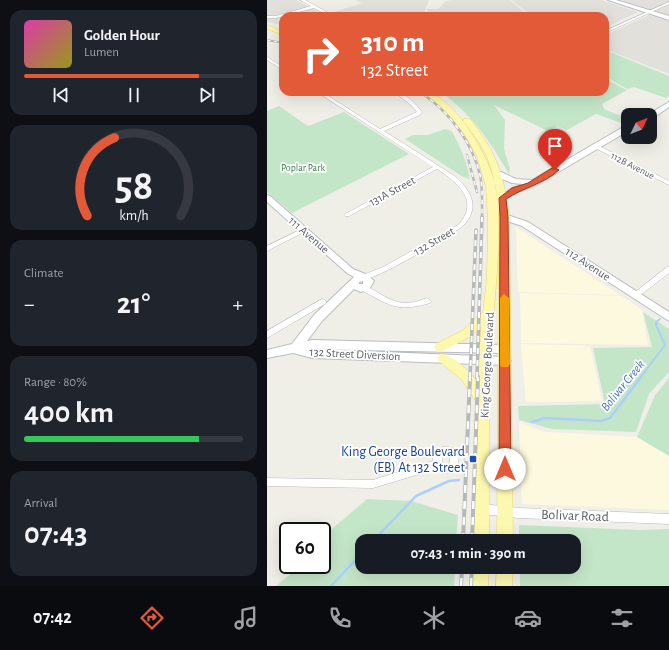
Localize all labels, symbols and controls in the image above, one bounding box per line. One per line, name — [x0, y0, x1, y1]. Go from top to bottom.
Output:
text: Golden Hour — [84, 28, 160, 43]
icon: right — [295, 28, 347, 80]
text: 310 m — [361, 29, 425, 57]
text: Lumen — [84, 46, 119, 59]
text: 132 Street — [361, 62, 428, 80]
icon: previous — [50, 84, 72, 106]
icon: pause — [123, 84, 145, 106]
icon: next — [196, 84, 218, 106]
north arrow — [621, 108, 657, 144]
map controls — [621, 108, 657, 144]
pin — [538, 129, 572, 170]
icon: arrive — [544, 135, 566, 157]
street label: 112B Avenue — [609, 151, 656, 181]
park label: Poplar Park — [281, 163, 325, 173]
text: 58 — [114, 166, 153, 207]
street label: 131A Street — [367, 174, 417, 208]
text: km/h — [119, 208, 148, 222]
street label: 111 Avenue — [286, 214, 332, 256]
street label: 132 Street — [412, 225, 457, 257]
street label: 112 Avenue — [563, 245, 613, 283]
text: Climate — [24, 267, 63, 280]
text: 21° — [117, 289, 150, 319]
text: − — [24, 293, 35, 315]
text: + — [232, 293, 243, 315]
street label: King George Boulevard — [478, 312, 496, 418]
street label: 132 Street Diversion — [309, 346, 401, 362]
water label: Bolivar Creek — [599, 358, 647, 414]
text: Range · 80% — [24, 376, 87, 389]
text: 400 km — [24, 398, 114, 428]
place label: King George Boulevard (EB) At 132 Street — [341, 445, 466, 475]
position arrow — [484, 448, 526, 490]
marker: King George Boulevard (EB) At 132 Street — [468, 454, 478, 464]
text: Arrival — [24, 497, 57, 510]
street label: Bolivar Road — [541, 508, 609, 524]
text: 07:43 — [24, 519, 87, 549]
speed limit sign: 60 — [279, 522, 331, 574]
text: 07:43 · 1 min · 390 m — [410, 546, 526, 561]
icon: directions — [138, 604, 166, 632]
icon: music — [232, 604, 260, 632]
icon: phone — [326, 604, 354, 632]
icon: climate — [420, 604, 448, 632]
icon: car — [514, 604, 542, 632]
icon: filters — [608, 604, 636, 632]
text: 07:42 — [33, 609, 72, 627]

